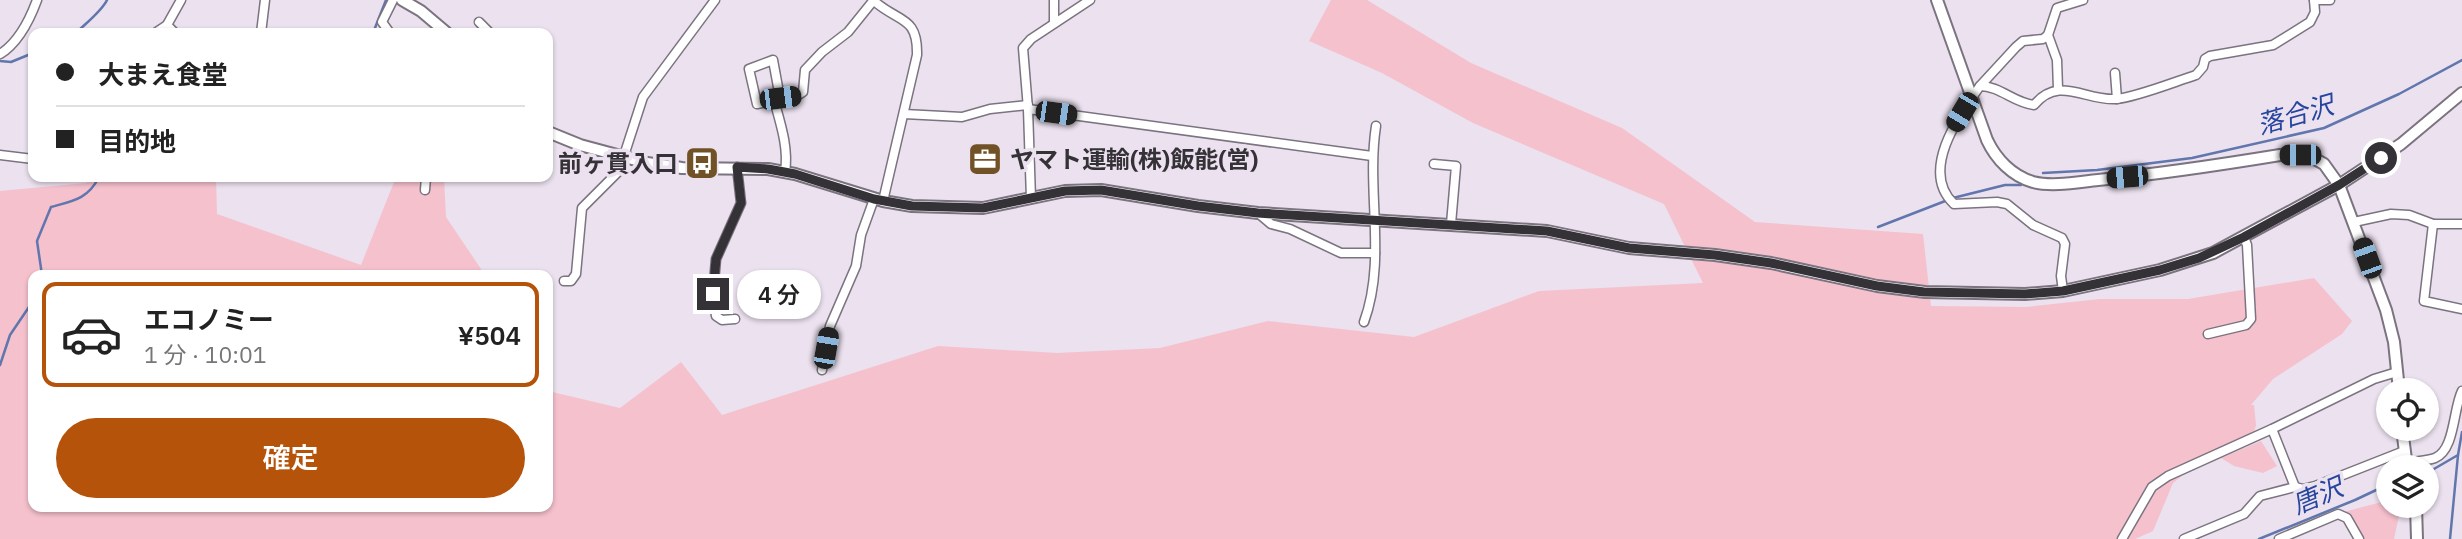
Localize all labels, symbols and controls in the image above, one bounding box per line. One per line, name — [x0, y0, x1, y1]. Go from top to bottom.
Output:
text: 大まえ食堂 — [98, 57, 228, 91]
car — [758, 85, 803, 111]
water label: 落合沢 — [2253, 86, 2340, 141]
car — [1943, 89, 1982, 135]
car — [1034, 100, 1079, 126]
text: 目的地 — [98, 124, 176, 158]
office icon: ヤマト運輸(株)飯能(営) — [966, 140, 1004, 178]
route start — [2365, 142, 2397, 174]
place label: ヤマト運輸(株)飯能(営) — [1010, 143, 1258, 175]
bus stop icon: 前ヶ貫入口 — [683, 144, 721, 182]
car — [2280, 145, 2322, 166]
place label: 前ヶ貫入口 — [558, 147, 678, 179]
car — [2106, 165, 2149, 189]
car — [2350, 235, 2385, 281]
callout: 4 分 — [738, 270, 822, 318]
route end — [697, 278, 729, 310]
text: 4 分 — [758, 279, 800, 309]
text: エコノミー — [144, 302, 274, 336]
icon: car — [60, 303, 123, 366]
text: ¥504 — [458, 318, 521, 352]
car — [813, 325, 840, 371]
text: 1 分 · 10:01 — [144, 339, 267, 369]
map controls — [2376, 378, 2439, 518]
button: locate — [2376, 378, 2439, 441]
button: 確定 — [56, 418, 525, 498]
button: layers — [2376, 455, 2439, 518]
water label: 唐沢 — [2286, 468, 2350, 521]

